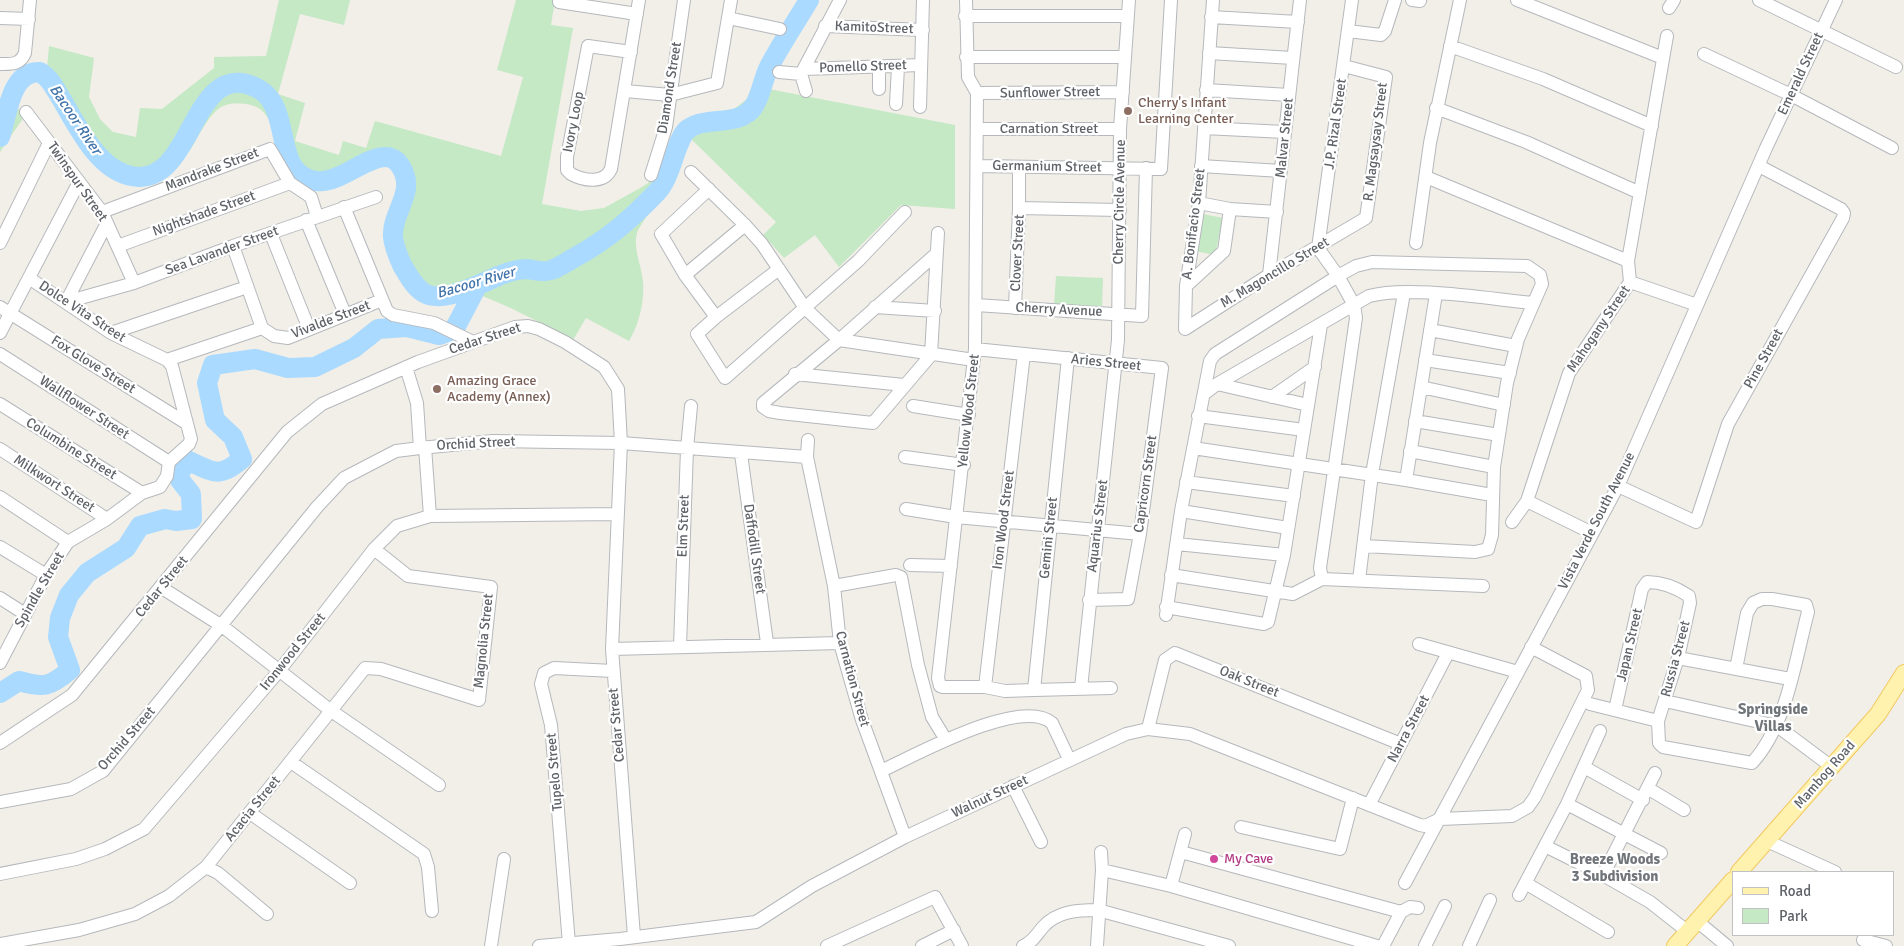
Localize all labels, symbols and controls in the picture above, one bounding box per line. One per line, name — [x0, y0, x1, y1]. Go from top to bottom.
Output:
street label: KamitoStreet — [834, 18, 914, 38]
street label: Emerald Street — [1775, 30, 1827, 118]
street label: Diamond Street — [654, 41, 686, 135]
street label: Pomello Street — [819, 57, 907, 77]
street label: J.P. Rizal Street — [1321, 77, 1351, 171]
water label: Bacoor River — [45, 82, 105, 158]
street label: R. Magsaysay Street — [1360, 82, 1392, 202]
street label: Sunflower Street — [1000, 84, 1100, 102]
street label: Ivory Loop — [560, 90, 588, 154]
place label: Cherry's Infant Learning Center — [1138, 95, 1234, 128]
street label: Malvar Street — [1272, 97, 1298, 179]
marker: Cherry's Infant Learning Center — [1122, 105, 1134, 117]
street label: Carnation Street — [1000, 121, 1098, 137]
street label: Twinspur Street — [43, 139, 111, 225]
street label: Cherry Circle Avenue — [1111, 139, 1129, 265]
street label: Mandrake Street — [163, 144, 261, 196]
street label: Germanium Street — [992, 158, 1102, 176]
street label: A. Bonifacio Street — [1179, 167, 1209, 281]
street label: Nightshade Street — [150, 188, 258, 240]
street label: Clover Street — [1008, 214, 1028, 292]
street label: Sea Lavander Street — [163, 223, 281, 279]
street label: M. Magoncillo Street — [1218, 234, 1332, 312]
water label: Bacoor River — [435, 263, 517, 303]
street label: Dolce Vita Street — [35, 278, 129, 346]
street label: Mahogany Street — [1564, 282, 1634, 376]
street label: Vivalde Street — [289, 297, 373, 343]
street label: Cherry Avenue — [1015, 299, 1103, 321]
street label: Cedar Street — [447, 319, 523, 359]
street label: Pine Street — [1741, 326, 1787, 392]
street label: Fox Glove Street — [48, 332, 138, 398]
street label: Aries Street — [1070, 351, 1142, 375]
street label: Yellow Wood Street — [955, 353, 983, 469]
street label: Wallflower Street — [36, 373, 132, 443]
place label: Amazing Grace Academy (Annex) — [447, 373, 551, 406]
marker: Amazing Grace Academy (Annex) — [431, 383, 443, 395]
street label: Columbine Street — [23, 414, 119, 484]
street label: Orchid Street — [436, 434, 516, 454]
street label: Capricorn Street — [1131, 434, 1161, 534]
street label: Vista Verde South Avenue — [1555, 449, 1639, 593]
street label: Milkwort Street — [10, 452, 98, 516]
street label: Iron Wood Street — [990, 469, 1018, 571]
street label: Aquarius Street — [1084, 479, 1112, 573]
street label: Elm Street — [675, 494, 693, 558]
street label: Gemini Street — [1036, 496, 1062, 580]
street label: Daffodill Street — [739, 503, 769, 595]
street label: Spindle Street — [12, 549, 68, 631]
street label: Cedar Street — [132, 553, 192, 621]
street label: Magnolia Street — [471, 593, 497, 689]
street label: Japan Street — [1613, 607, 1647, 683]
street label: Ironwood Street — [257, 610, 329, 694]
street label: Russia Street — [1658, 619, 1694, 699]
street label: Carnation Street — [831, 629, 873, 729]
street label: Oak Street — [1217, 662, 1281, 702]
street label: Cedar Street — [605, 687, 629, 763]
street label: Narra Street — [1384, 693, 1434, 765]
district label: Springside Villas — [1738, 701, 1808, 736]
street label: Orchid Street — [95, 704, 159, 774]
street label: Tupelo Street — [543, 732, 567, 812]
street label: Mambog Road — [1791, 738, 1859, 812]
street label: Walnut Street — [949, 772, 1031, 822]
street label: Acacia Street — [222, 773, 284, 845]
place label: My Cave — [1224, 851, 1273, 867]
district label: Breeze Woods 3 Subdivision — [1570, 851, 1660, 886]
marker: My Cave — [1208, 853, 1220, 865]
legend — [1732, 871, 1894, 936]
text: Road — [1779, 882, 1811, 900]
text: Park — [1779, 907, 1808, 925]

